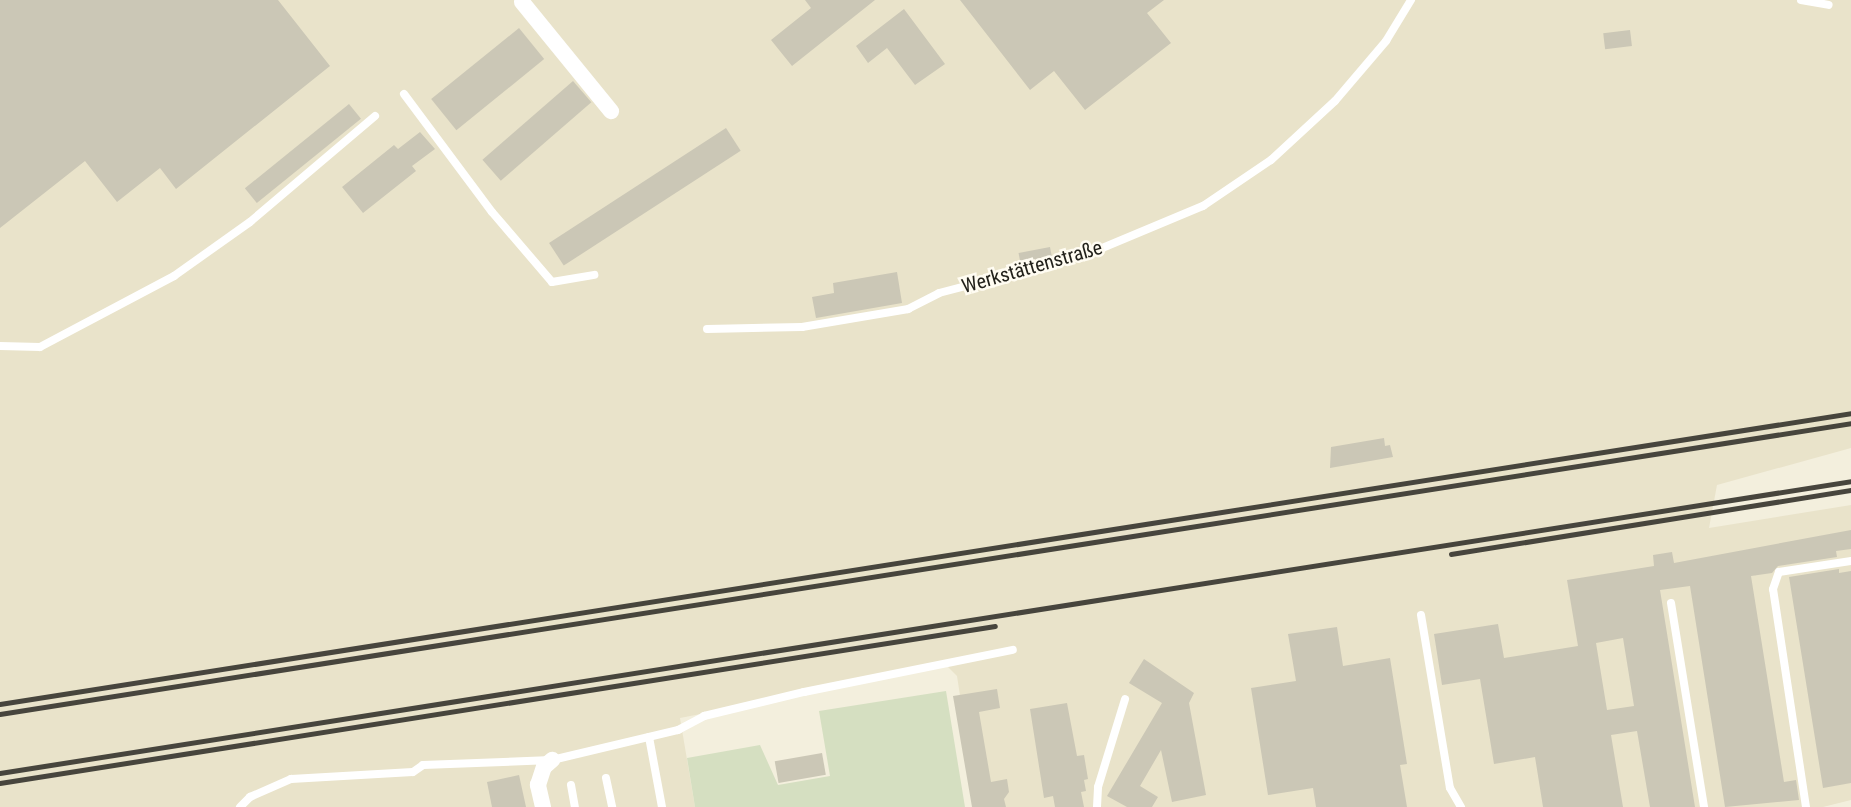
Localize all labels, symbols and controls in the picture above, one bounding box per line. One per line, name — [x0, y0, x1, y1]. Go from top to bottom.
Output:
street label: Werkstättenstraße — [959, 235, 1105, 299]

